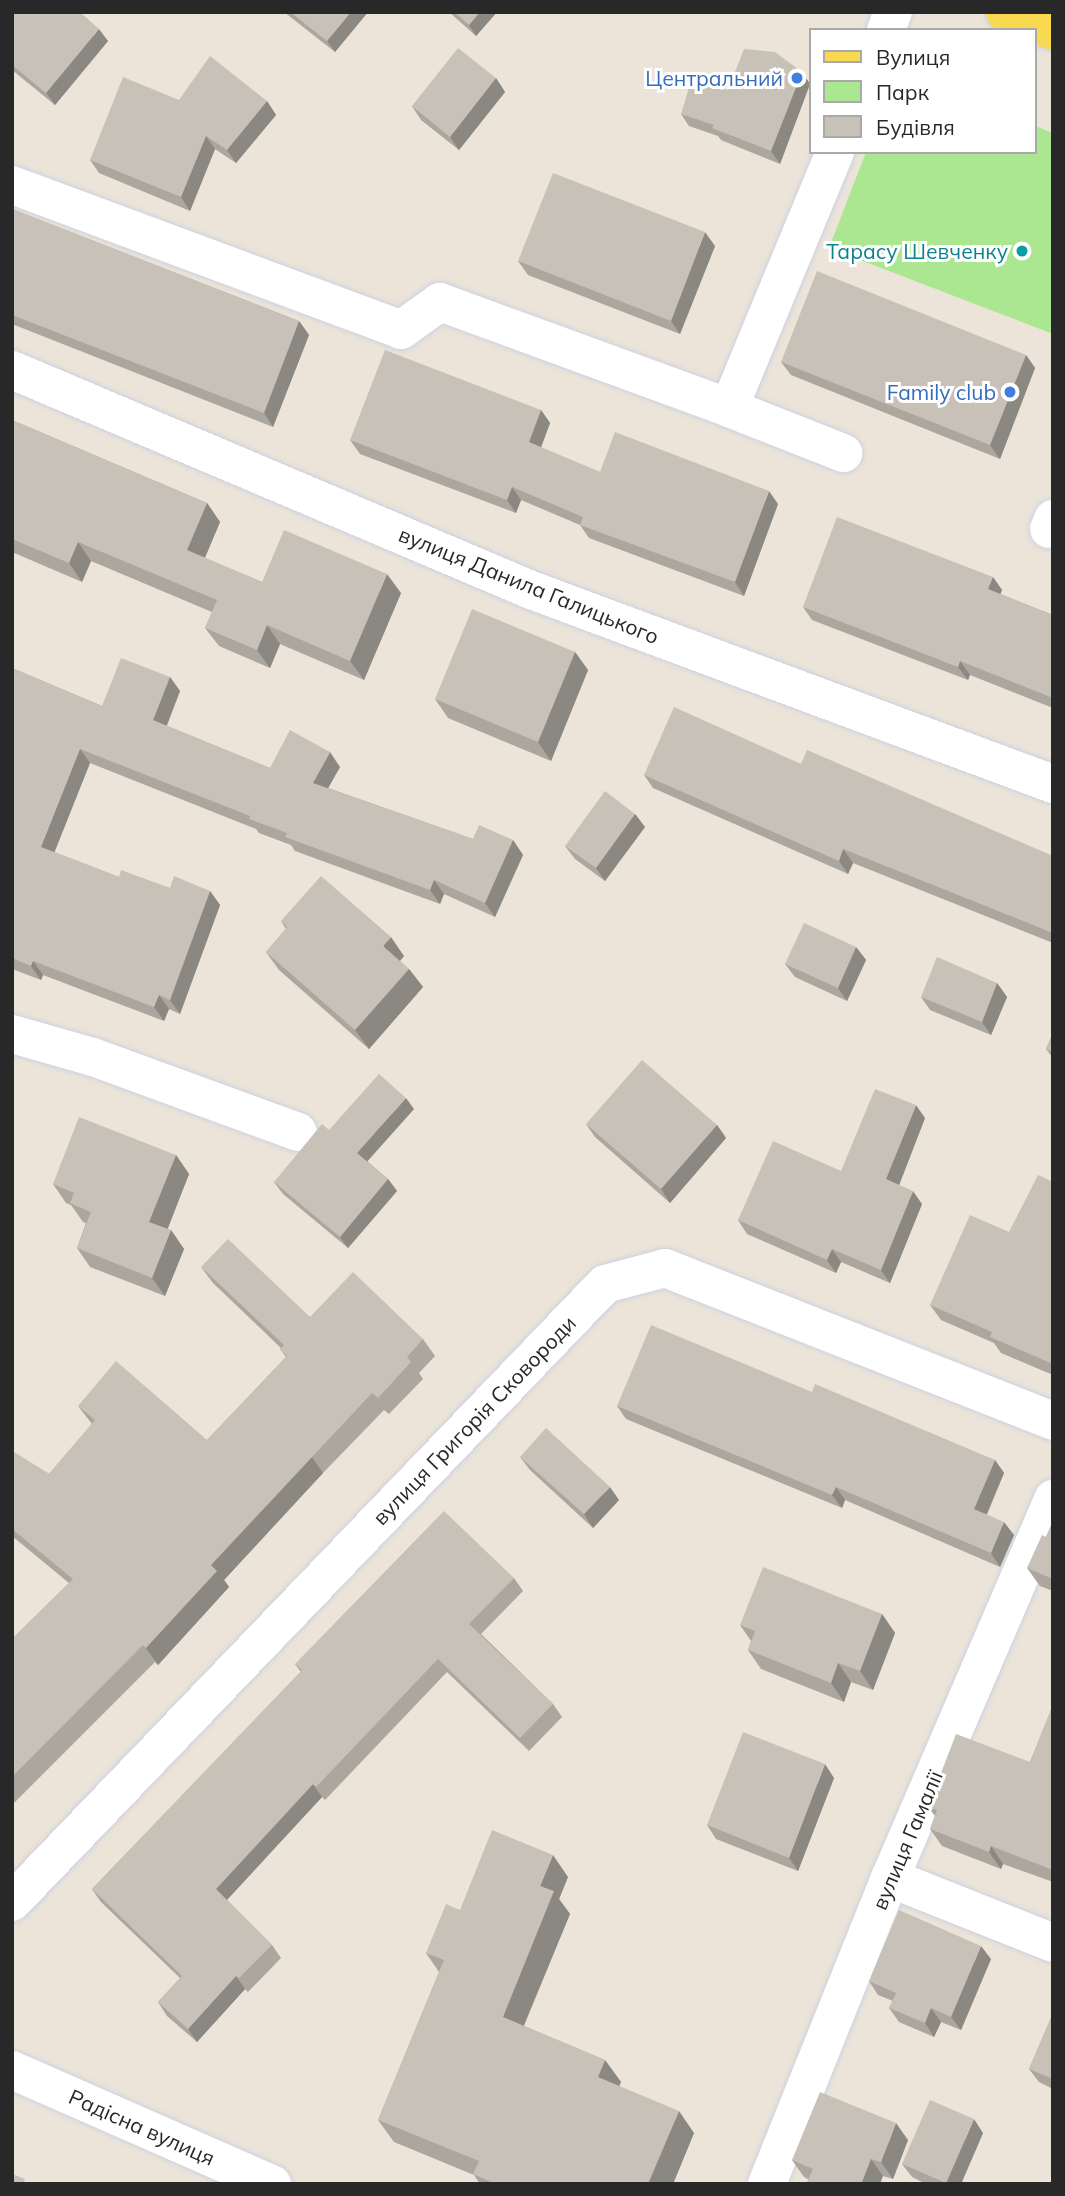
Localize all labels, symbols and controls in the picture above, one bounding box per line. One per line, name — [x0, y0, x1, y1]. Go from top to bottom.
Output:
legend — [810, 28, 1037, 154]
text: Вулиця — [876, 44, 950, 70]
place label: Центральний — [645, 65, 783, 91]
marker: Центральний — [789, 70, 805, 86]
text: Парк — [876, 79, 929, 105]
text: Будівля — [876, 114, 955, 140]
place label: Тарасу Шевченку — [826, 238, 1008, 264]
marker: Тарасу Шевченку — [1014, 243, 1030, 259]
place label: Family club — [887, 379, 996, 405]
marker: Family club — [1002, 384, 1018, 400]
street label: вулиця Данила Галицького — [395, 521, 663, 649]
street label: вулиця Григорія Сковороди — [367, 1310, 581, 1530]
street label: вулиця Гамалії — [866, 1767, 948, 1913]
street label: Радісна вулиця — [65, 2083, 219, 2171]

